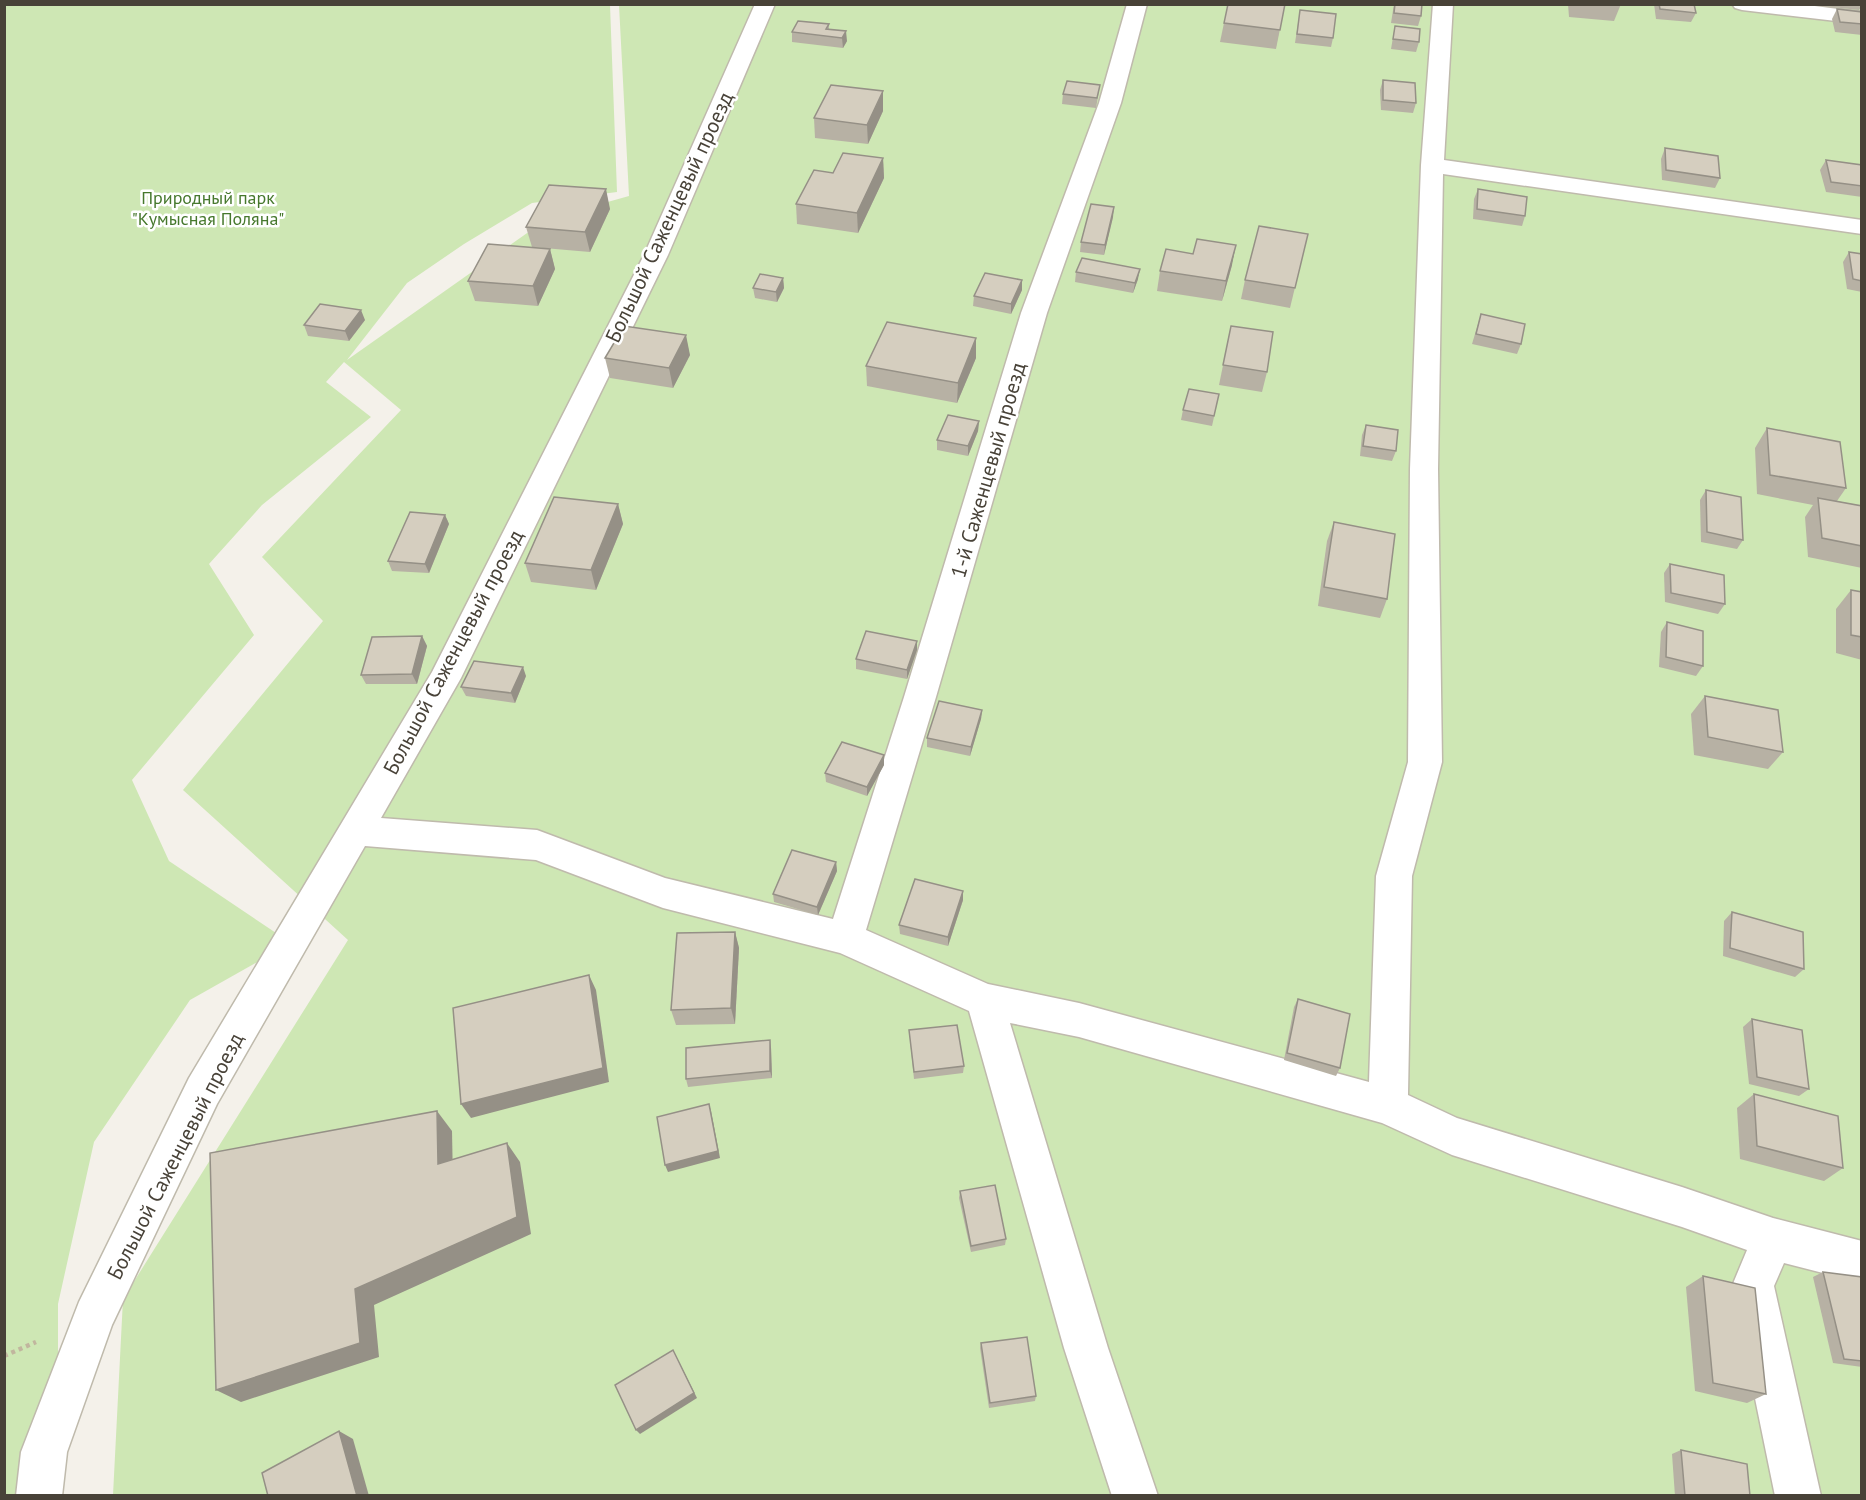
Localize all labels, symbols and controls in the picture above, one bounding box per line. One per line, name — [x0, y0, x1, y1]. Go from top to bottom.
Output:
street label: Большой Саженцевый проезд — [599, 87, 739, 347]
park label: Природный парк "Кумысная Поляна" — [132, 186, 284, 230]
street label: 1-й Саженцевый проезд — [944, 359, 1032, 581]
street label: Большой Саженцевый проезд — [377, 525, 529, 779]
street label: Большой Саженцевый проезд — [101, 1028, 249, 1284]

